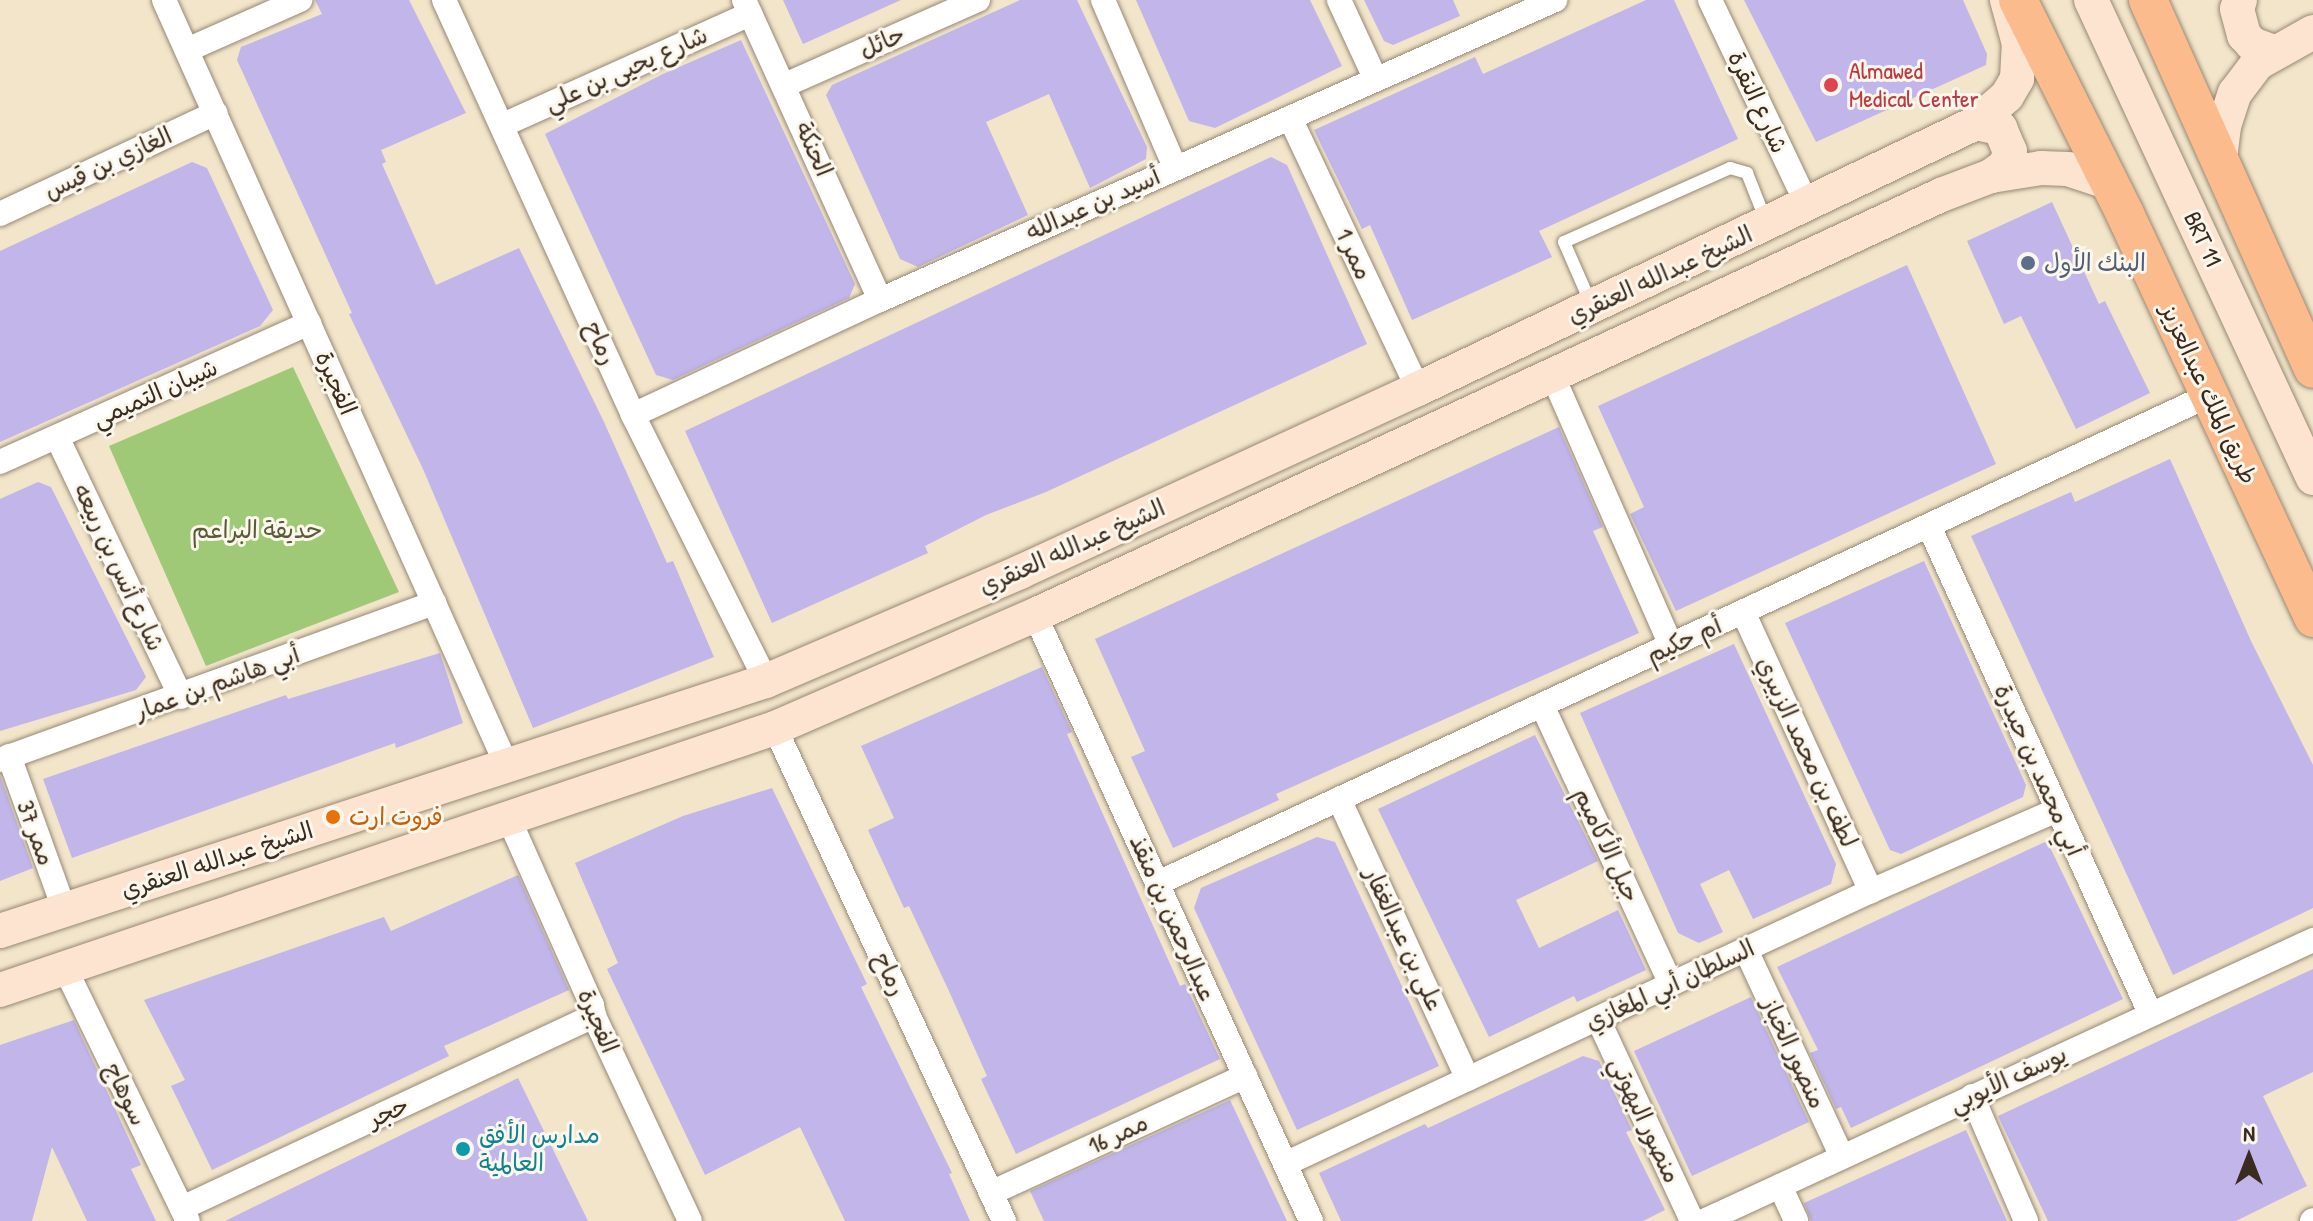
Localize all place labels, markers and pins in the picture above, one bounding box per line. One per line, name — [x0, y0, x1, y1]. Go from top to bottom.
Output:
place label: Almawed Medical Center — [1849, 57, 1979, 113]
marker: Almawed Medical Center — [1820, 74, 1842, 96]
place label: البنك الأول — [2044, 249, 2146, 277]
marker: البنك الأول — [2019, 254, 2037, 272]
place label: فروت ارت — [349, 803, 443, 831]
marker: فروت ارت — [324, 808, 342, 826]
place label: مدارس الأفق العالمية — [479, 1121, 600, 1177]
marker: مدارس الأفق العالمية — [454, 1140, 472, 1158]

